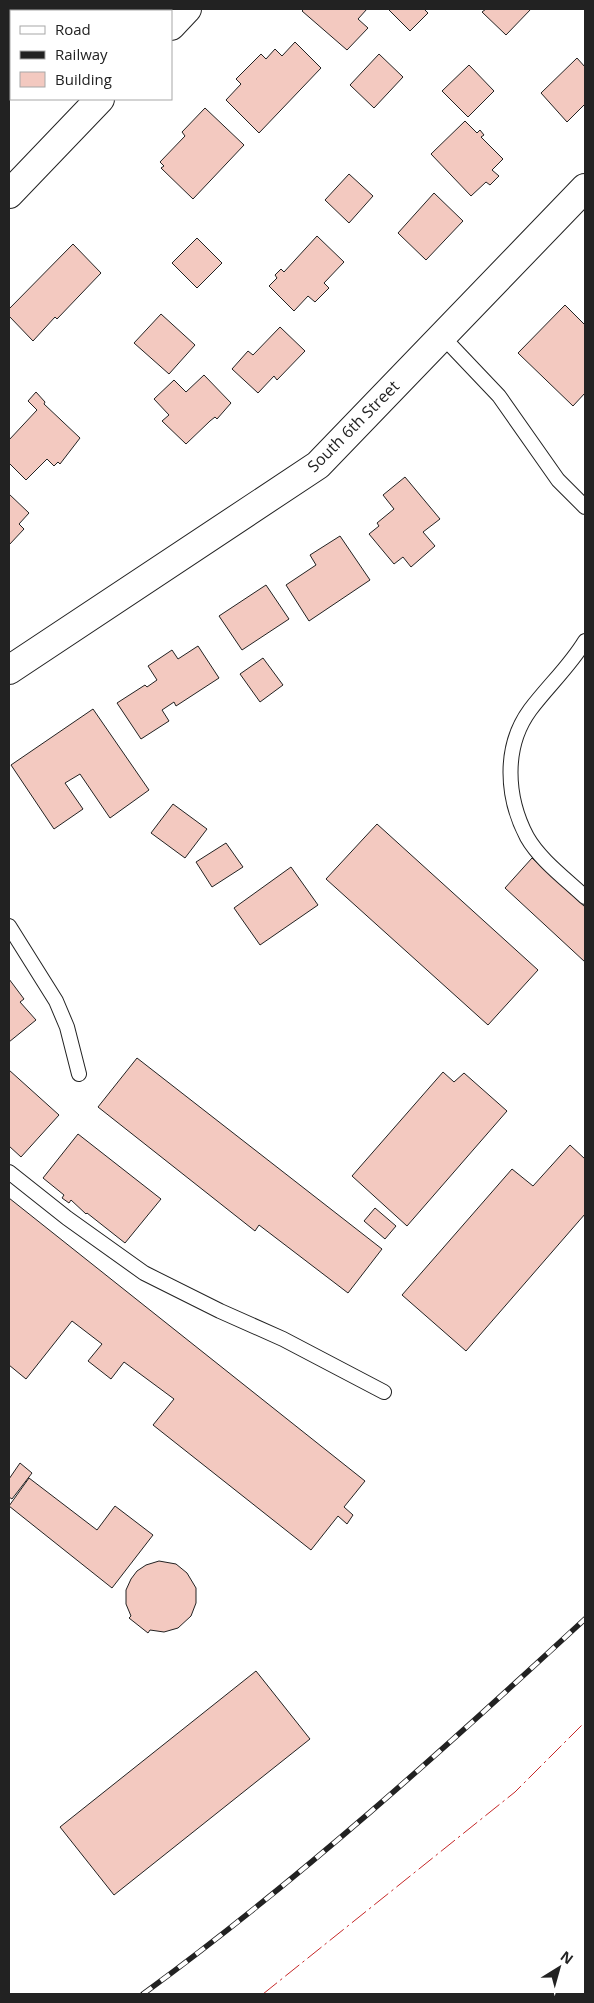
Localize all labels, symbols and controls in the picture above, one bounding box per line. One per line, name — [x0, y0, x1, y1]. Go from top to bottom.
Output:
legend — [10, 10, 172, 100]
text: Road — [55, 19, 91, 39]
text: Railway — [55, 44, 108, 64]
text: Building — [55, 69, 112, 89]
street label: South 6th Street — [302, 375, 404, 477]
north arrow — [534, 1943, 584, 1993]
text: N — [557, 1946, 577, 1968]

